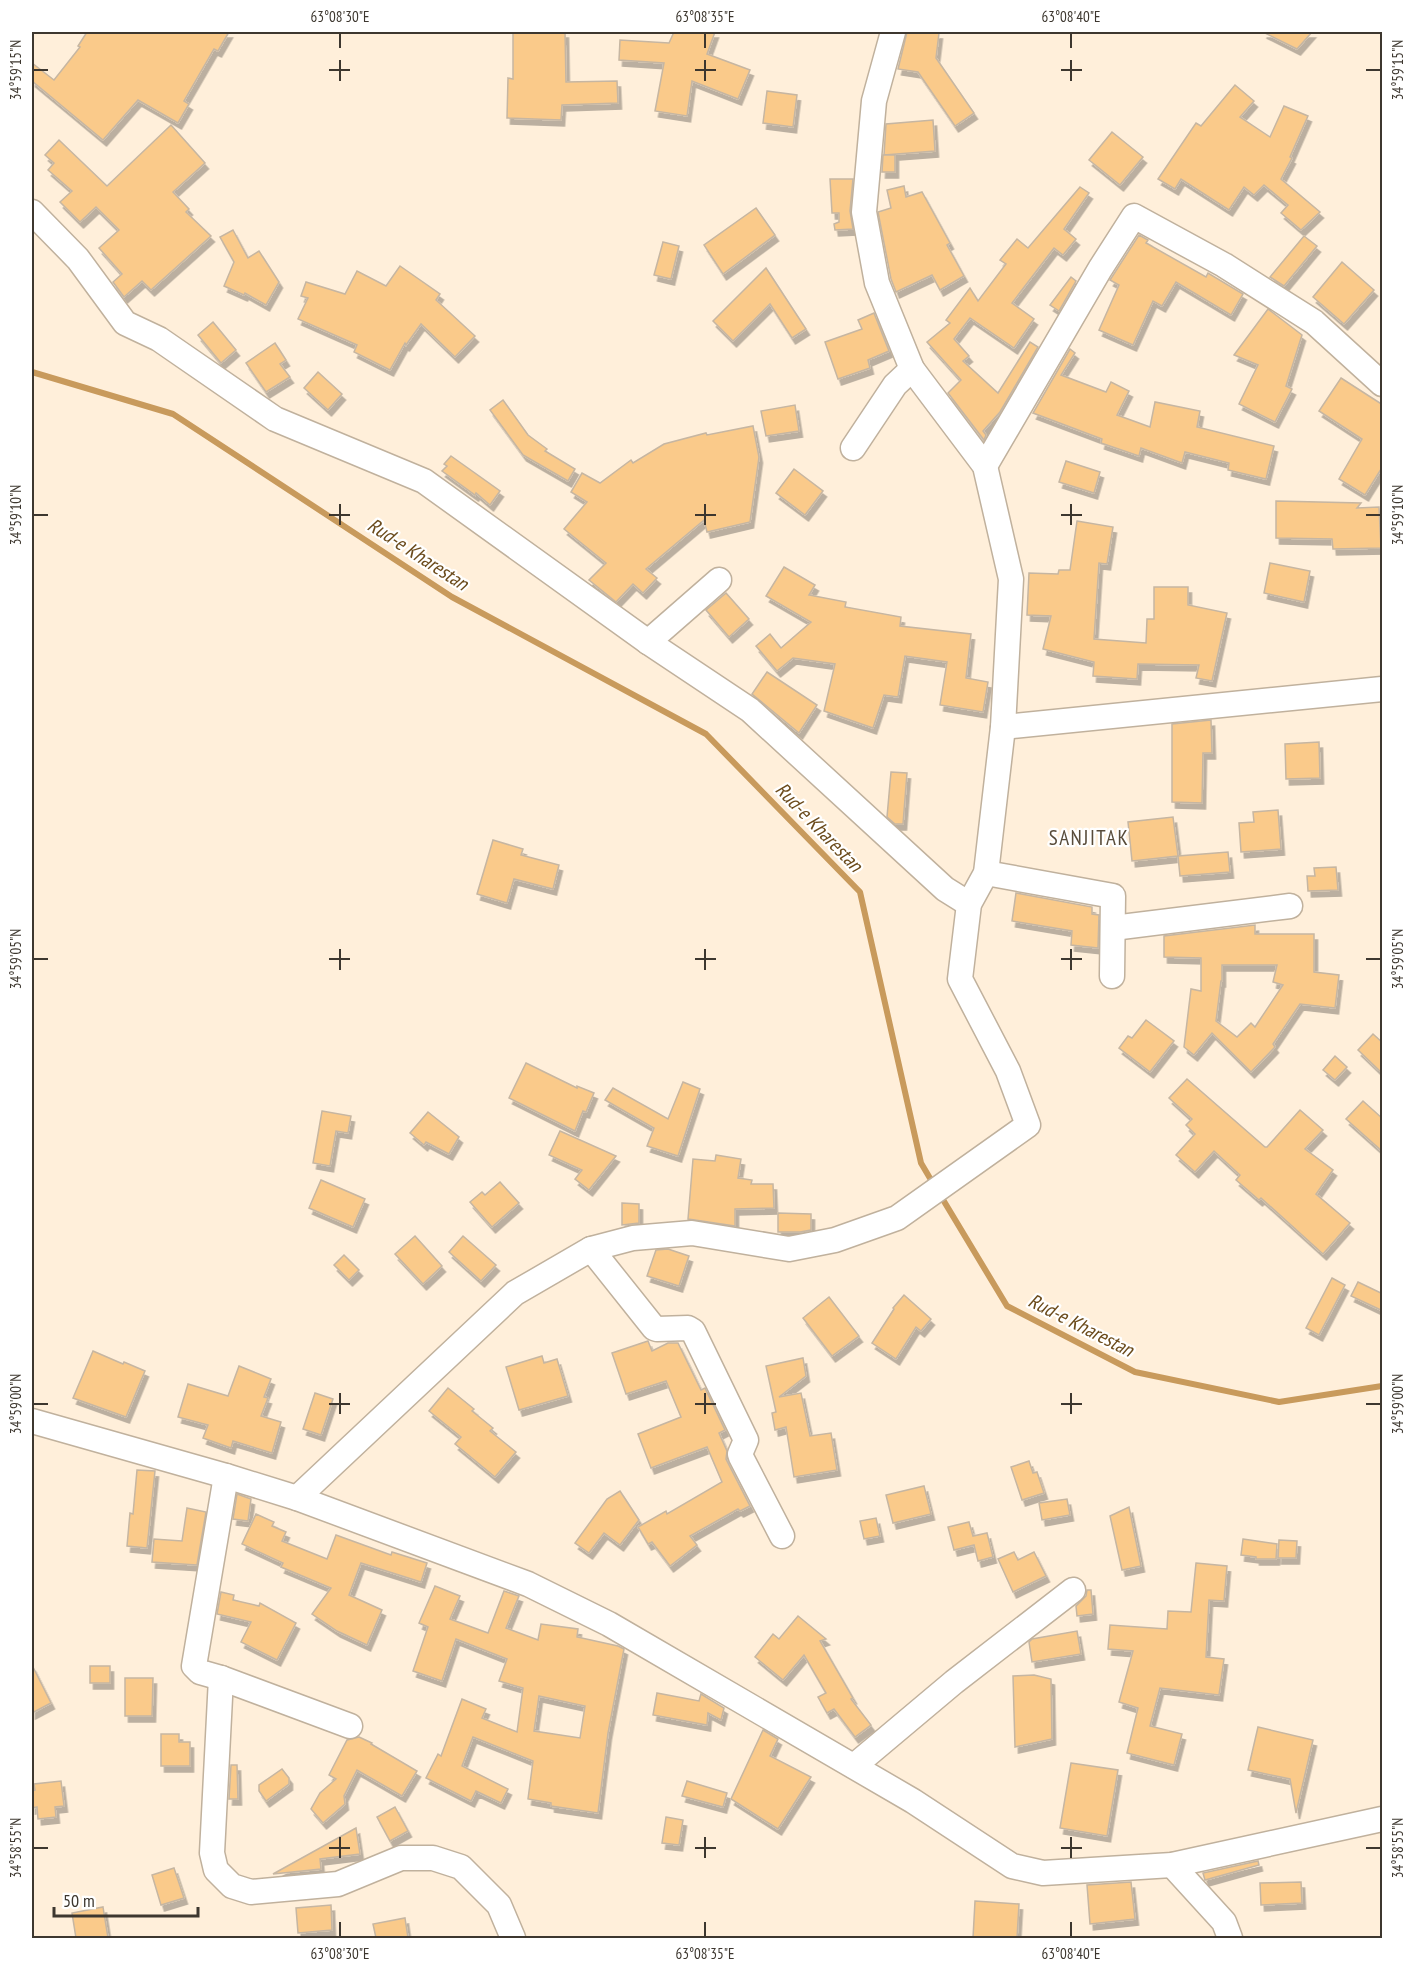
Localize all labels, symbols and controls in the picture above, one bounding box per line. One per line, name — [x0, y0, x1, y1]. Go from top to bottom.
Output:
text: 63°08'30"E — [310, 7, 370, 26]
text: 63°08'35"E — [675, 7, 735, 26]
text: 63°08'40"E — [1041, 7, 1101, 26]
text: 34°59'15"N — [6, 40, 25, 100]
text: 34°59'15"N — [1388, 40, 1407, 100]
text: 34°59'10"N — [6, 485, 25, 545]
text: 34°59'10"N — [1388, 485, 1407, 545]
water label: Rud-e Kharestan — [363, 512, 474, 597]
water label: Rud-e Kharestan — [770, 777, 869, 878]
district label: SANJITAK — [1049, 824, 1129, 851]
text: 34°59'05"N — [6, 929, 25, 989]
text: 34°59'05"N — [1388, 929, 1407, 989]
water label: Rud-e Kharestan — [1024, 1287, 1139, 1363]
text: 34°59'00"N — [6, 1374, 25, 1434]
text: 34°59'00"N — [1388, 1374, 1407, 1434]
text: 34°58'55"N — [6, 1818, 25, 1878]
text: 34°58'55"N — [1388, 1818, 1407, 1878]
scale bar — [54, 1880, 198, 1918]
text: 50 m — [63, 1889, 95, 1912]
text: 63°08'30"E — [310, 1944, 370, 1963]
text: 63°08'35"E — [675, 1944, 735, 1963]
text: 63°08'40"E — [1041, 1944, 1101, 1963]

